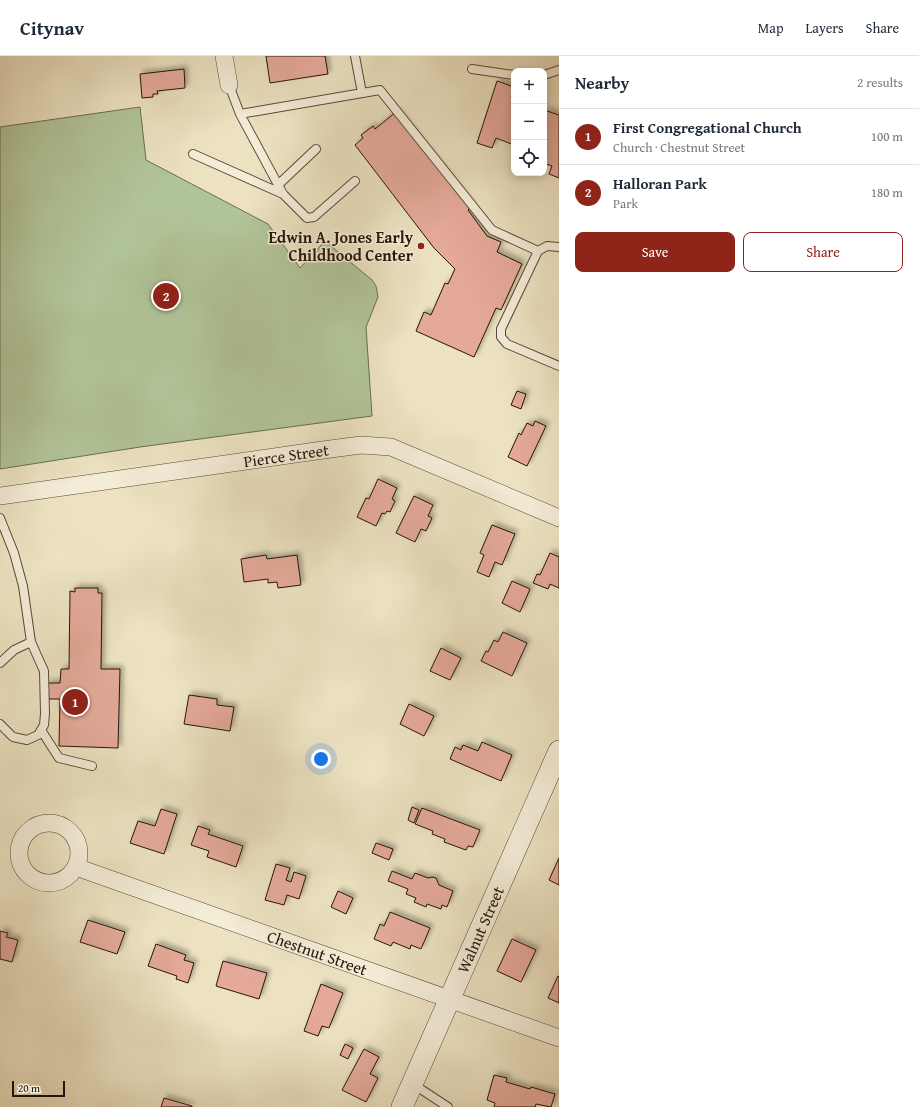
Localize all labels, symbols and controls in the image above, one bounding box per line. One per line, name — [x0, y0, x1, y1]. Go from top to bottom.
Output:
text: Citynav — [20, 14, 84, 42]
text: Map — [758, 18, 784, 38]
text: Layers — [806, 18, 844, 38]
text: Share — [866, 18, 899, 38]
map controls — [511, 68, 547, 176]
button: + — [511, 68, 547, 104]
text: Nearby — [575, 70, 629, 95]
text: 2 results — [857, 73, 903, 92]
button: − — [511, 104, 547, 140]
text: First Congregational Church — [613, 117, 802, 138]
text: 1 — [585, 127, 591, 146]
text: 100 m — [871, 127, 903, 146]
text: Church · Chestnut Street — [613, 138, 745, 157]
button: locate — [511, 140, 547, 176]
text: Halloran Park — [613, 173, 707, 194]
text: 2 — [585, 183, 591, 202]
text: 180 m — [871, 183, 903, 202]
text: Park — [613, 194, 638, 213]
place label: Edwin A. Jones Early Childhood Center — [269, 225, 414, 267]
button: Save — [575, 232, 735, 272]
button: Share — [743, 232, 903, 272]
marker: Edwin A. Jones Early Childhood Center — [416, 241, 426, 251]
pin: 2 — [153, 281, 179, 311]
street label: Pierce Street — [242, 437, 330, 473]
pin: 1 — [62, 687, 88, 717]
your location — [311, 749, 331, 769]
street label: Walnut Street — [451, 882, 510, 977]
street label: Chestnut Street — [264, 924, 371, 981]
scale bar — [12, 1079, 65, 1098]
text: 20 m — [18, 1080, 40, 1096]

